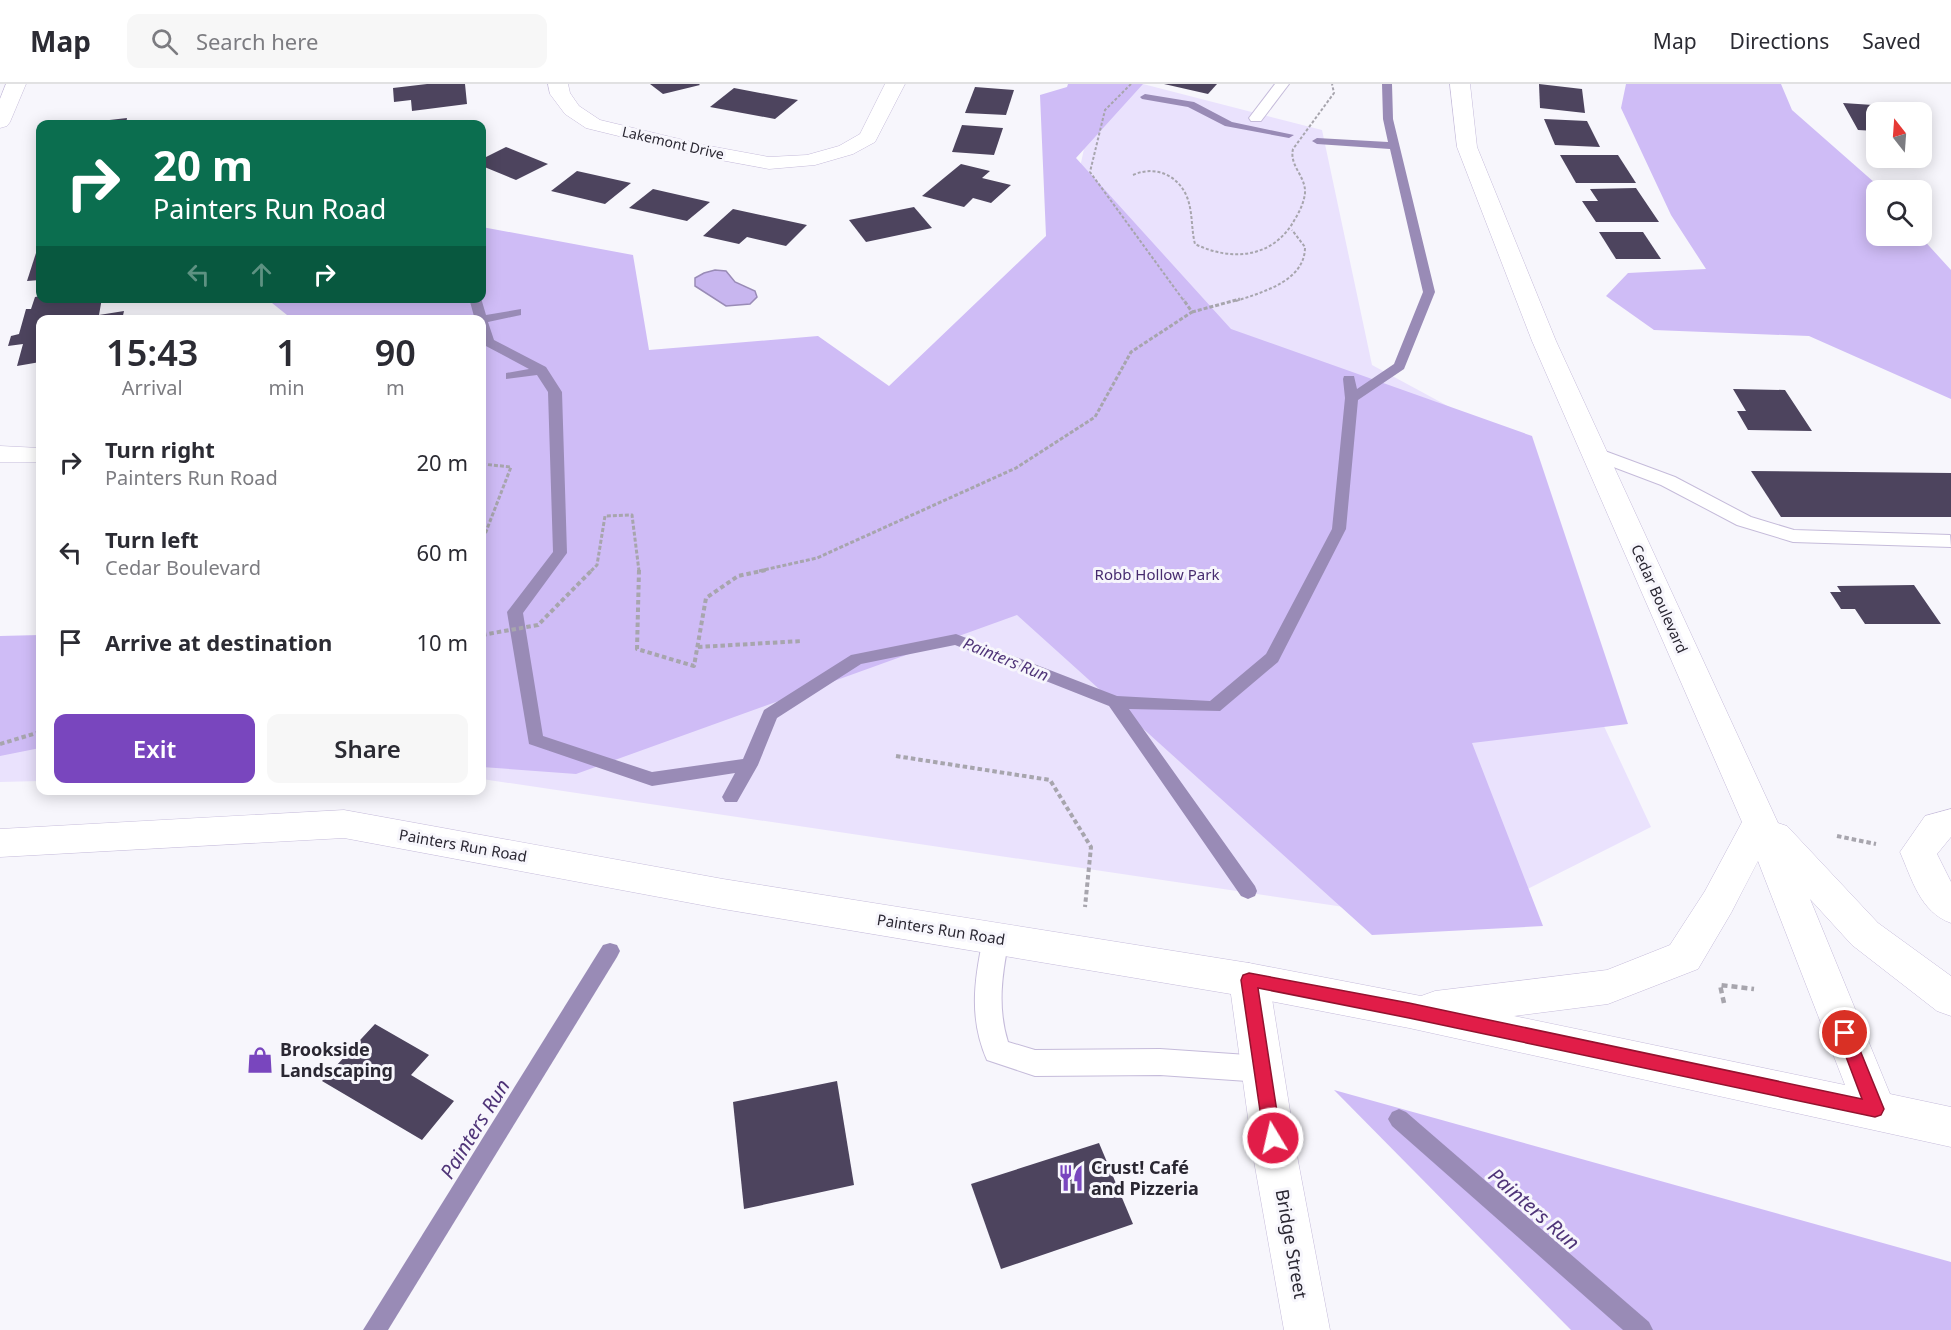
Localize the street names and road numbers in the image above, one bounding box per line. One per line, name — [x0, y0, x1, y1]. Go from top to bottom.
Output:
street label: Lakemont Drive — [620, 122, 726, 163]
street label: Cedar Boulevard — [1627, 541, 1693, 656]
street label: Painters Run Road — [398, 824, 529, 866]
street label: Painters Run Road — [876, 909, 1007, 949]
street label: Bridge Street — [1271, 1187, 1314, 1301]

